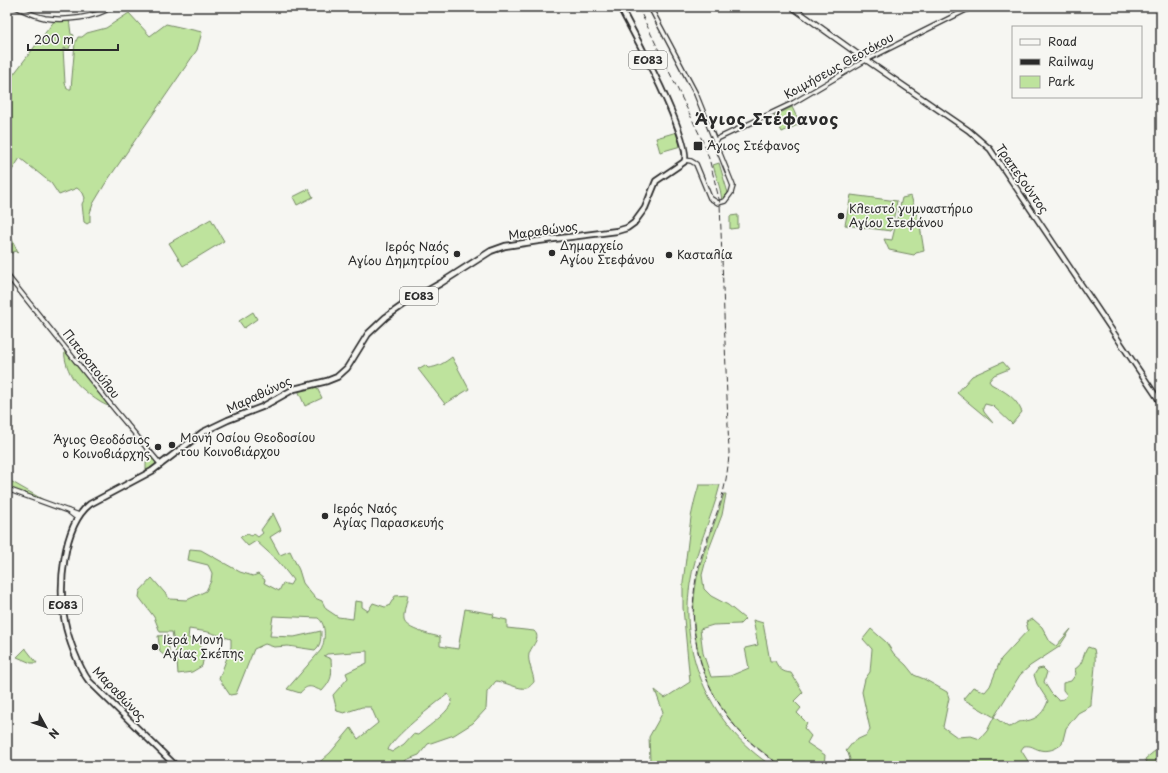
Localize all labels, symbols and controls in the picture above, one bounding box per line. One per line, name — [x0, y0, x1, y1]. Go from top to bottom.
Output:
scale bar — [28, 26, 118, 52]
legend — [1012, 26, 1142, 98]
street label: Κοιμήσεως Θεοτόκου — [780, 27, 897, 103]
text: 200 m — [34, 30, 74, 48]
text: Road — [1048, 32, 1077, 50]
road number: ΕΟ83 — [629, 51, 667, 69]
text: Railway — [1048, 52, 1094, 70]
text: Park — [1048, 72, 1075, 90]
district label: Άγιος Στέφανος — [695, 106, 839, 130]
place label: Άγιος Στέφανος — [707, 136, 800, 154]
marker: Άγιος Στέφανος — [692, 140, 704, 152]
street label: Τραπεζούντος — [992, 140, 1054, 217]
place label: Κλειστό γυμναστήριο Αγίου Στεφάνου — [849, 199, 973, 231]
marker: Κλειστό γυμναστήριο Αγίου Στεφάνου — [836, 211, 846, 221]
street label: Μαραθώνος — [507, 216, 579, 244]
place label: Δημαρχείο Αγίου Στεφάνου — [560, 236, 655, 268]
place label: Ιερός Ναός Αγίου Δημητρίου — [348, 237, 449, 269]
place label: Κασταλία — [677, 245, 733, 263]
marker: Δημαρχείο Αγίου Στεφάνου — [547, 248, 557, 258]
marker: Ιερός Ναός Αγίου Δημητρίου — [452, 249, 462, 259]
marker: Κασταλία — [664, 250, 674, 260]
road number: ΕΟ83 — [400, 287, 438, 305]
street label: Πιπεροπούλου — [59, 325, 125, 402]
street label: Μαραθώνος — [223, 371, 294, 417]
place label: Μονή Οσίου Θεοδοσίου του Κοινοβιάρχου — [180, 428, 316, 460]
place label: Άγιος Θεοδόσιος ο Κοινοβιάρχης — [53, 430, 150, 462]
marker: Μονή Οσίου Θεοδοσίου του Κοινοβιάρχου — [167, 440, 177, 450]
marker: Άγιος Θεοδόσιος ο Κοινοβιάρχης — [153, 442, 163, 452]
place label: Ιερός Ναός Αγίας Παρασκευής — [333, 499, 444, 531]
marker: Ιερός Ναός Αγίας Παρασκευής — [320, 511, 330, 521]
road number: ΕΟ83 — [44, 596, 82, 614]
place label: Ιερά Μονή Αγίας Σκέπης — [163, 630, 244, 662]
marker: Ιερά Μονή Αγίας Σκέπης — [150, 642, 160, 652]
street label: Μαραθώνος — [89, 662, 150, 725]
north arrow — [26, 707, 66, 747]
text: N — [45, 725, 63, 743]

